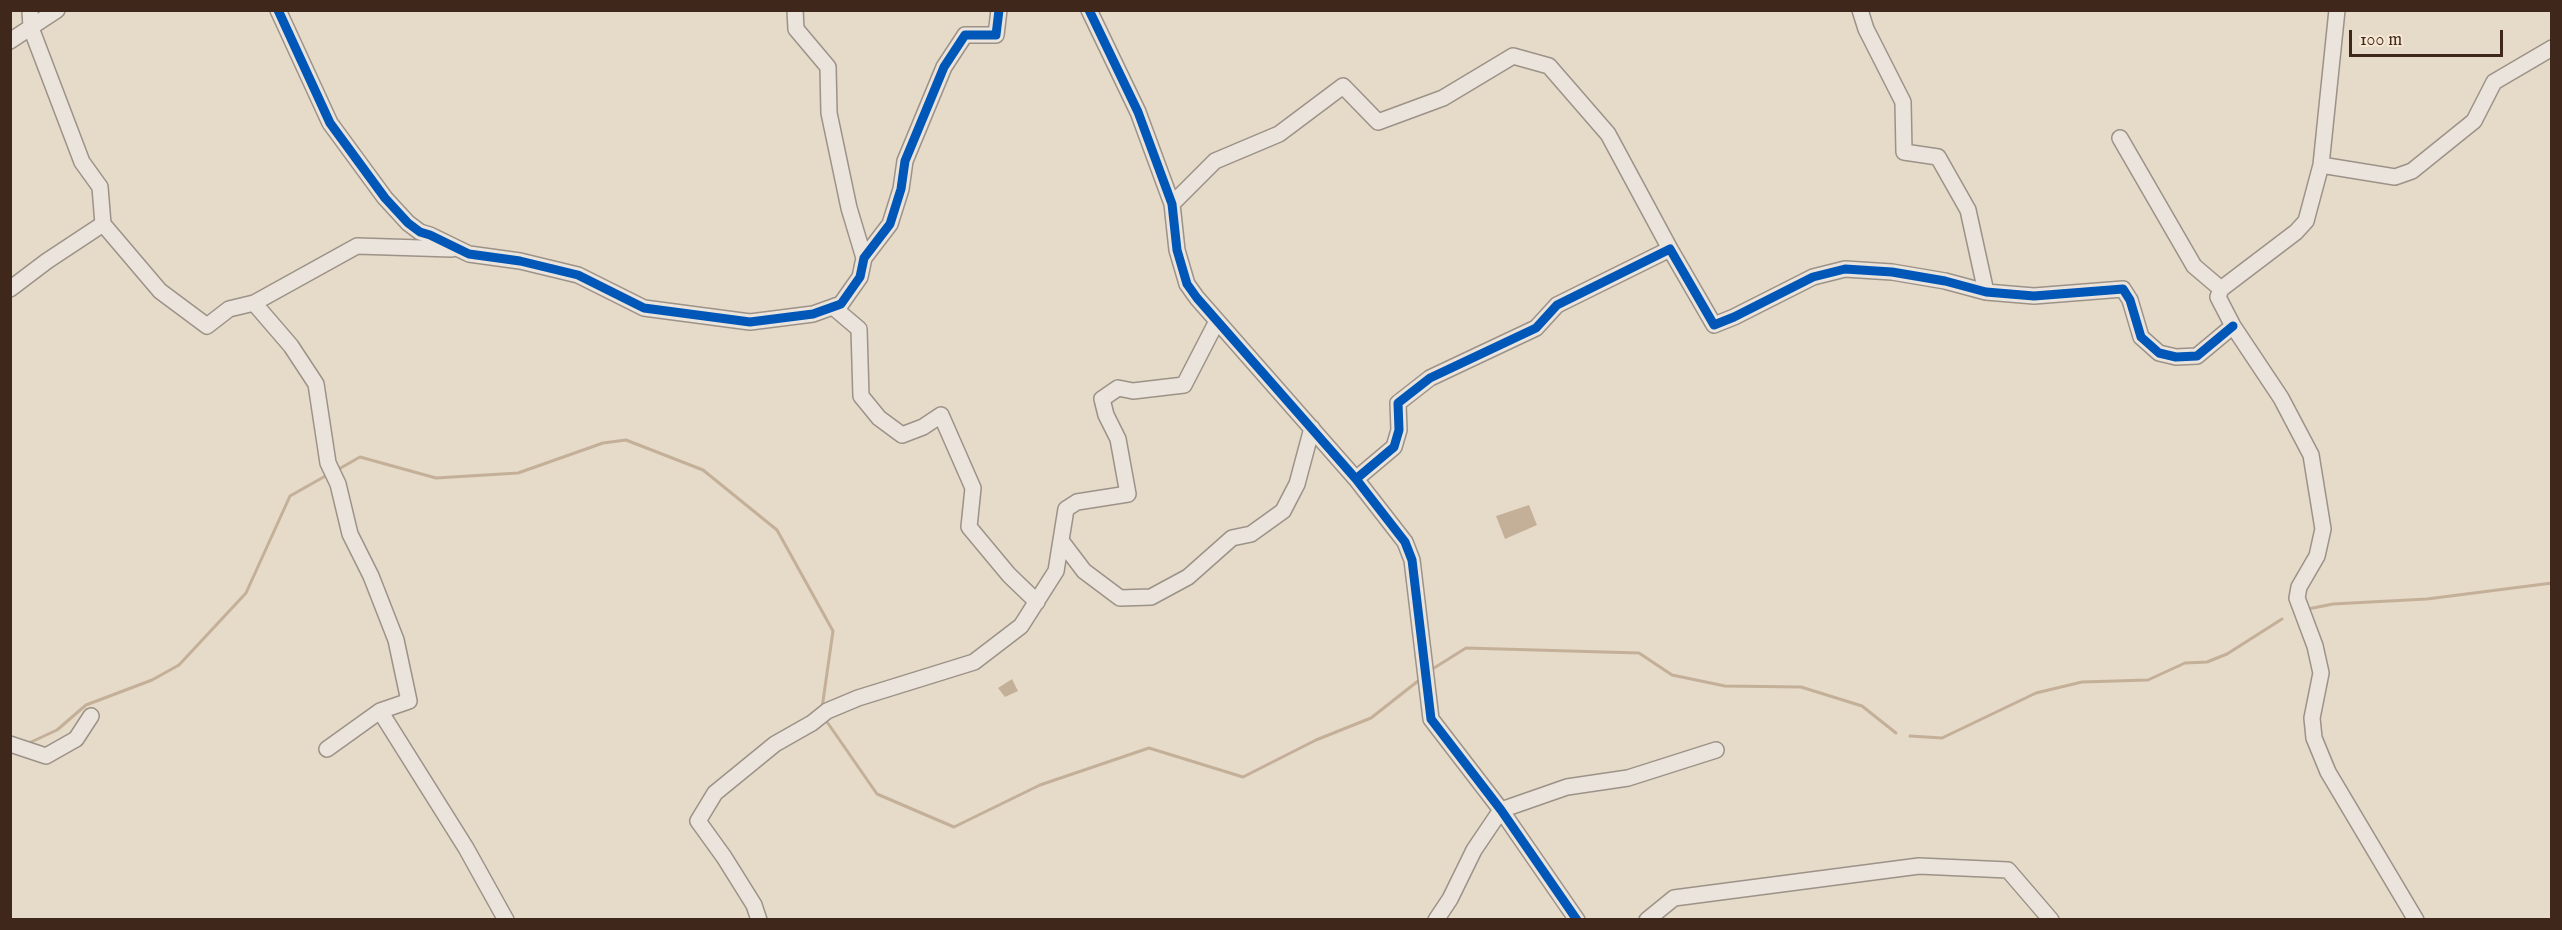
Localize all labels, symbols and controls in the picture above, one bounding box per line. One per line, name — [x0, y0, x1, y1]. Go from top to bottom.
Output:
scale bar — [2352, 18, 2506, 56]
text: 100 m — [2360, 29, 2402, 52]

